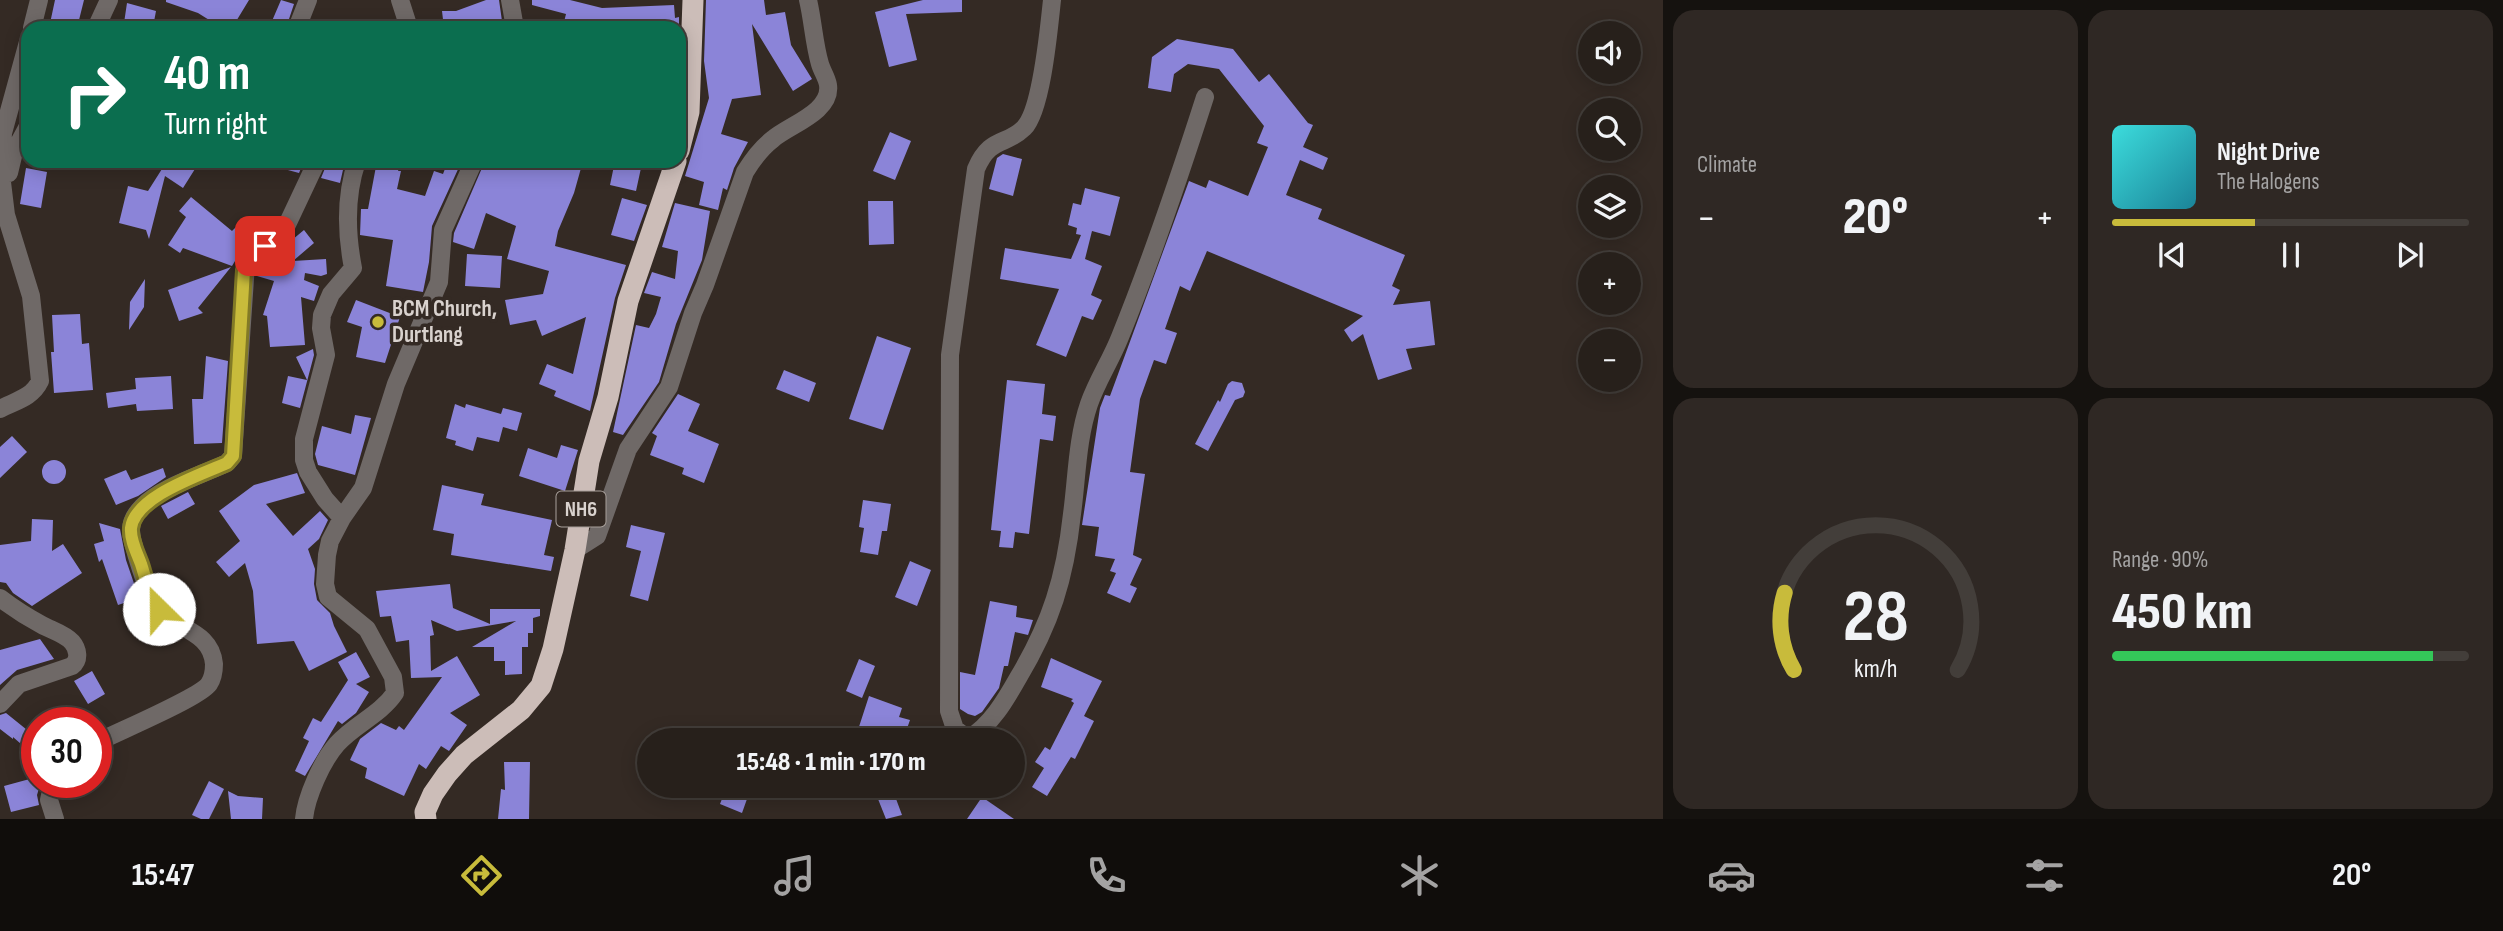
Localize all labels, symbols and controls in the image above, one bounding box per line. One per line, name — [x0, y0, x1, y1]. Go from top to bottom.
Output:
map controls — [1578, 21, 1641, 392]
button: sound — [1578, 21, 1641, 84]
text: 40 m — [164, 45, 250, 104]
icon: right — [49, 49, 140, 140]
button: search — [1578, 98, 1641, 161]
text: Turn right — [164, 105, 268, 144]
text: Night Drive — [2217, 137, 2320, 168]
text: Climate — [1697, 151, 1757, 179]
text: The Halogens — [2217, 168, 2320, 196]
button: layers — [1578, 175, 1641, 238]
text: 20° — [1843, 186, 1908, 249]
text: − — [1697, 196, 1716, 241]
text: + — [2035, 196, 2054, 241]
pin — [235, 216, 295, 276]
icon: arrive — [246, 227, 284, 265]
icon: previous — [2153, 236, 2191, 274]
icon: pause — [2272, 236, 2310, 274]
icon: next — [2391, 236, 2429, 274]
button: + — [1578, 252, 1641, 315]
place label: BCM Church, Durtlang — [392, 295, 497, 349]
marker: BCM Church, Durtlang — [370, 314, 386, 330]
button: − — [1578, 329, 1641, 392]
road number: NH6 — [556, 491, 606, 526]
text: Range · 90% — [2112, 546, 2208, 574]
position arrow — [122, 572, 196, 646]
text: 28 — [1842, 574, 1909, 662]
text: 450 km — [2112, 581, 2252, 644]
text: km/h — [1854, 653, 1897, 684]
speed limit sign: 30 — [21, 707, 112, 798]
text: 15:48 · 1 min · 170 m — [736, 747, 926, 778]
icon: directions — [457, 851, 506, 900]
icon: music — [770, 851, 819, 900]
icon: phone — [1082, 851, 1131, 900]
icon: climate — [1395, 851, 1444, 900]
icon: car — [1707, 851, 1756, 900]
icon: filters — [2020, 851, 2069, 900]
text: 15:47 — [132, 856, 194, 895]
text: 20° — [2332, 856, 2371, 895]

